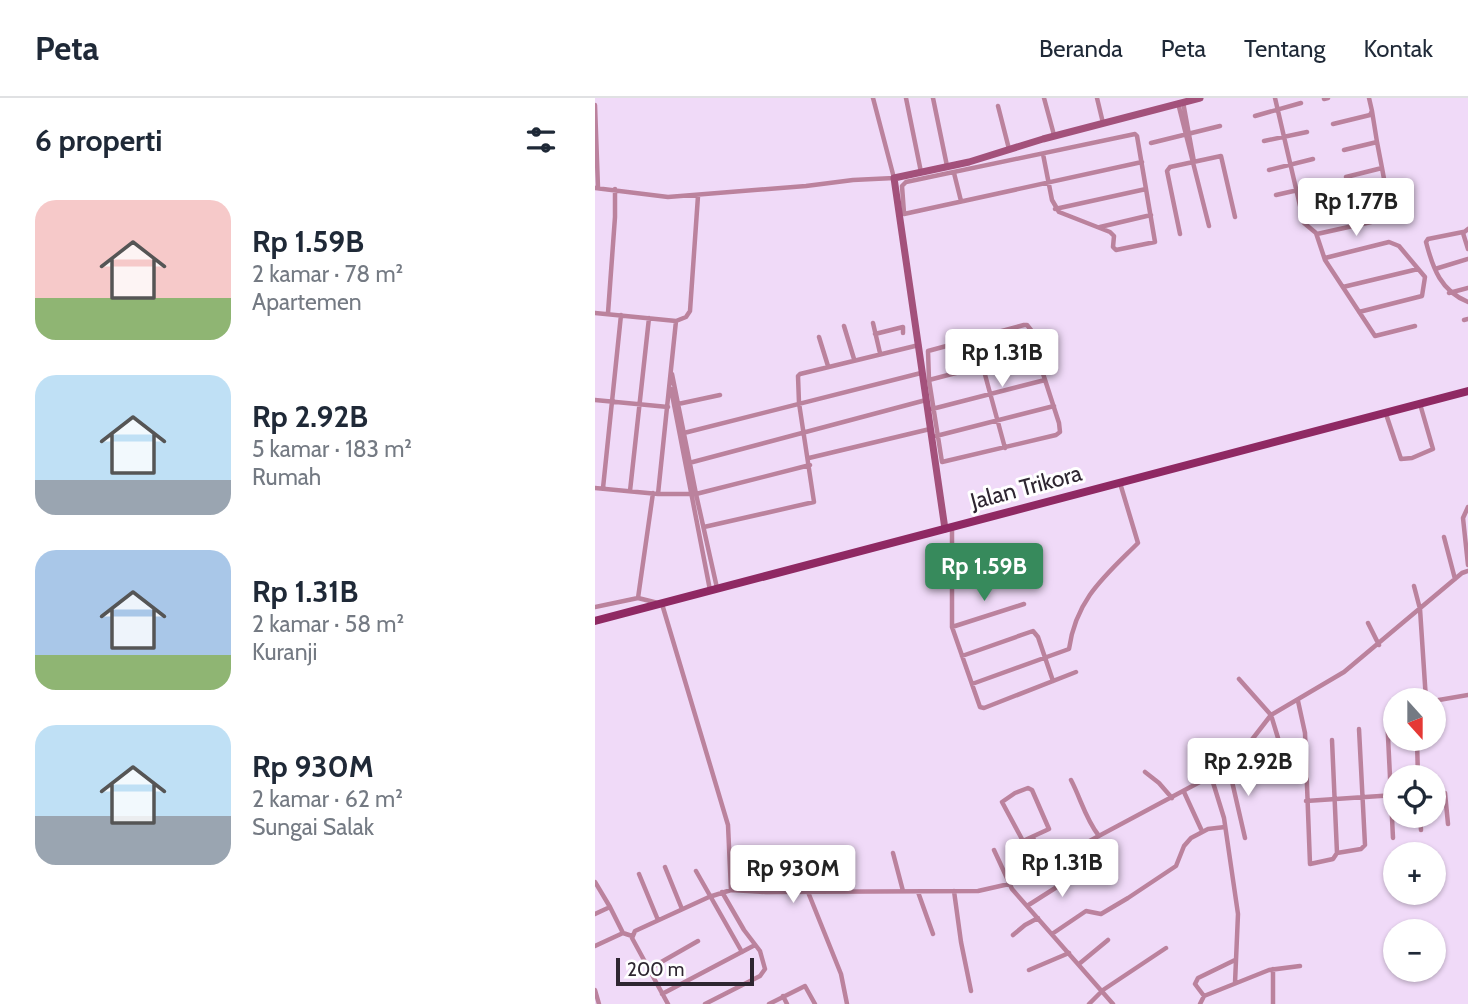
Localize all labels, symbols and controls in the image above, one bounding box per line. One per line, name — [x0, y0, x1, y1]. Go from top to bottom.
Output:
text: Peta — [35, 28, 99, 68]
text: Beranda — [1039, 34, 1123, 63]
text: Peta — [1161, 34, 1206, 63]
text: Tentang — [1244, 34, 1325, 63]
text: Kontak — [1363, 34, 1433, 63]
icon: filters — [522, 121, 560, 159]
text: 6 properti — [35, 122, 163, 159]
pin: Rp 1.77B — [1284, 178, 1428, 238]
text: Rp 1.77B — [1314, 187, 1398, 215]
text: Rp 1.59B — [252, 223, 364, 260]
icon: home — [91, 228, 175, 312]
text: 2 kamar · 78 m² — [252, 260, 403, 288]
text: Apartemen — [252, 288, 362, 316]
pin: Rp 1.31B — [930, 330, 1074, 389]
text: Rp 1.31B — [961, 338, 1043, 366]
text: Rp 2.92B — [252, 398, 368, 435]
icon: home — [91, 403, 175, 487]
text: 5 kamar · 183 m² — [252, 435, 412, 463]
street label: Jalan Trikora — [966, 459, 1085, 516]
text: Rumah — [252, 463, 321, 491]
pin: Rp 1.59B — [912, 544, 1056, 603]
text: Rp 1.59B — [941, 552, 1027, 580]
text: Rp 1.31B — [252, 573, 358, 610]
icon: home — [91, 578, 175, 662]
text: 2 kamar · 58 m² — [252, 610, 404, 638]
text: Kuranji — [252, 638, 317, 666]
north arrow — [1383, 688, 1445, 751]
map controls — [1383, 688, 1446, 982]
pin: Rp 2.92B — [1176, 738, 1320, 798]
text: Rp 2.92B — [1204, 747, 1292, 775]
text: Rp 930M — [252, 748, 374, 785]
icon: home — [91, 753, 175, 837]
button: locate — [1383, 765, 1446, 828]
text: 2 kamar · 62 m² — [252, 785, 403, 813]
text: Sungai Salak — [252, 813, 374, 841]
pin: Rp 1.31B — [990, 840, 1134, 899]
button: + — [1383, 842, 1446, 905]
pin: Rp 930M — [728, 846, 858, 905]
text: Rp 1.31B — [1021, 848, 1103, 876]
text: Rp 930M — [746, 854, 840, 882]
button: − — [1383, 919, 1446, 982]
scale bar — [616, 955, 754, 987]
text: 200 m — [627, 958, 684, 981]

